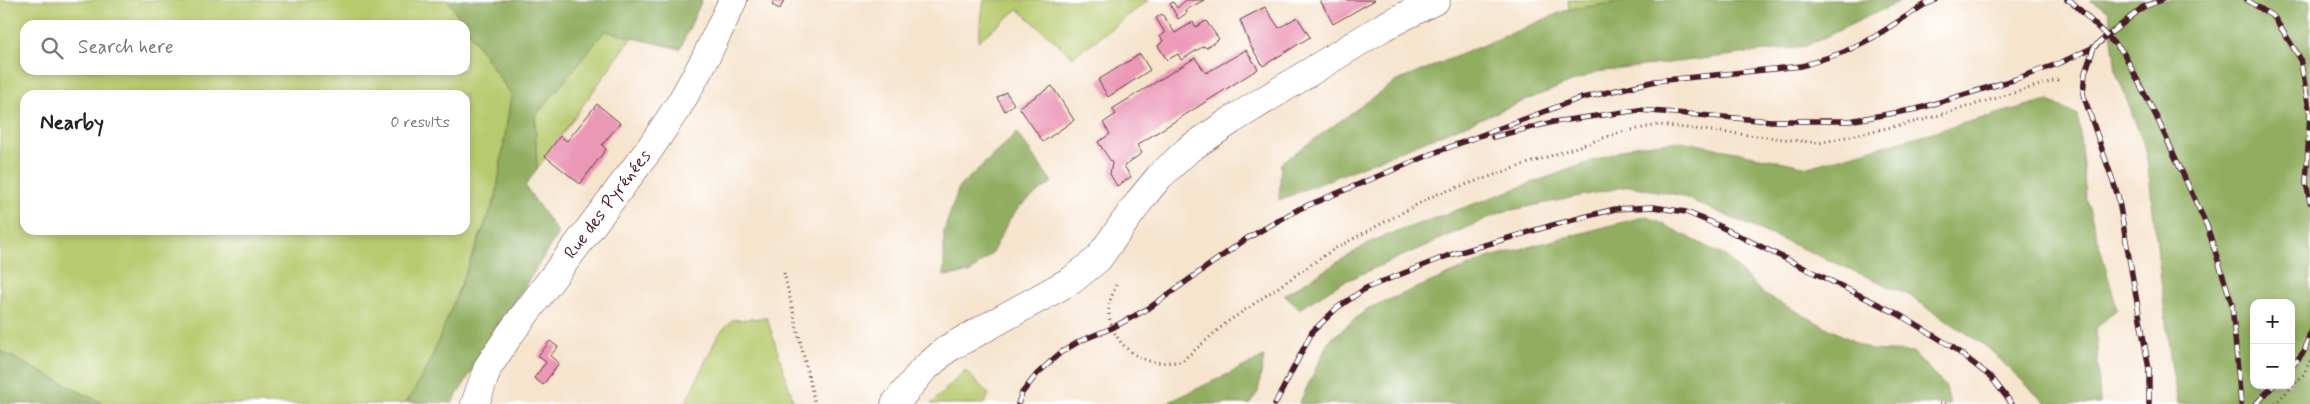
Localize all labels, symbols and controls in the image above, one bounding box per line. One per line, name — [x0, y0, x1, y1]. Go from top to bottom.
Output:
search box — [20, 20, 470, 75]
icon: search — [38, 34, 66, 62]
text: Search here — [78, 35, 174, 60]
text: Nearby — [40, 109, 104, 137]
text: 0 results — [390, 112, 450, 133]
street label: Rue des Pyrénées — [559, 145, 657, 264]
map controls — [2250, 299, 2295, 389]
button: + — [2250, 299, 2295, 344]
button: − — [2250, 344, 2295, 389]

